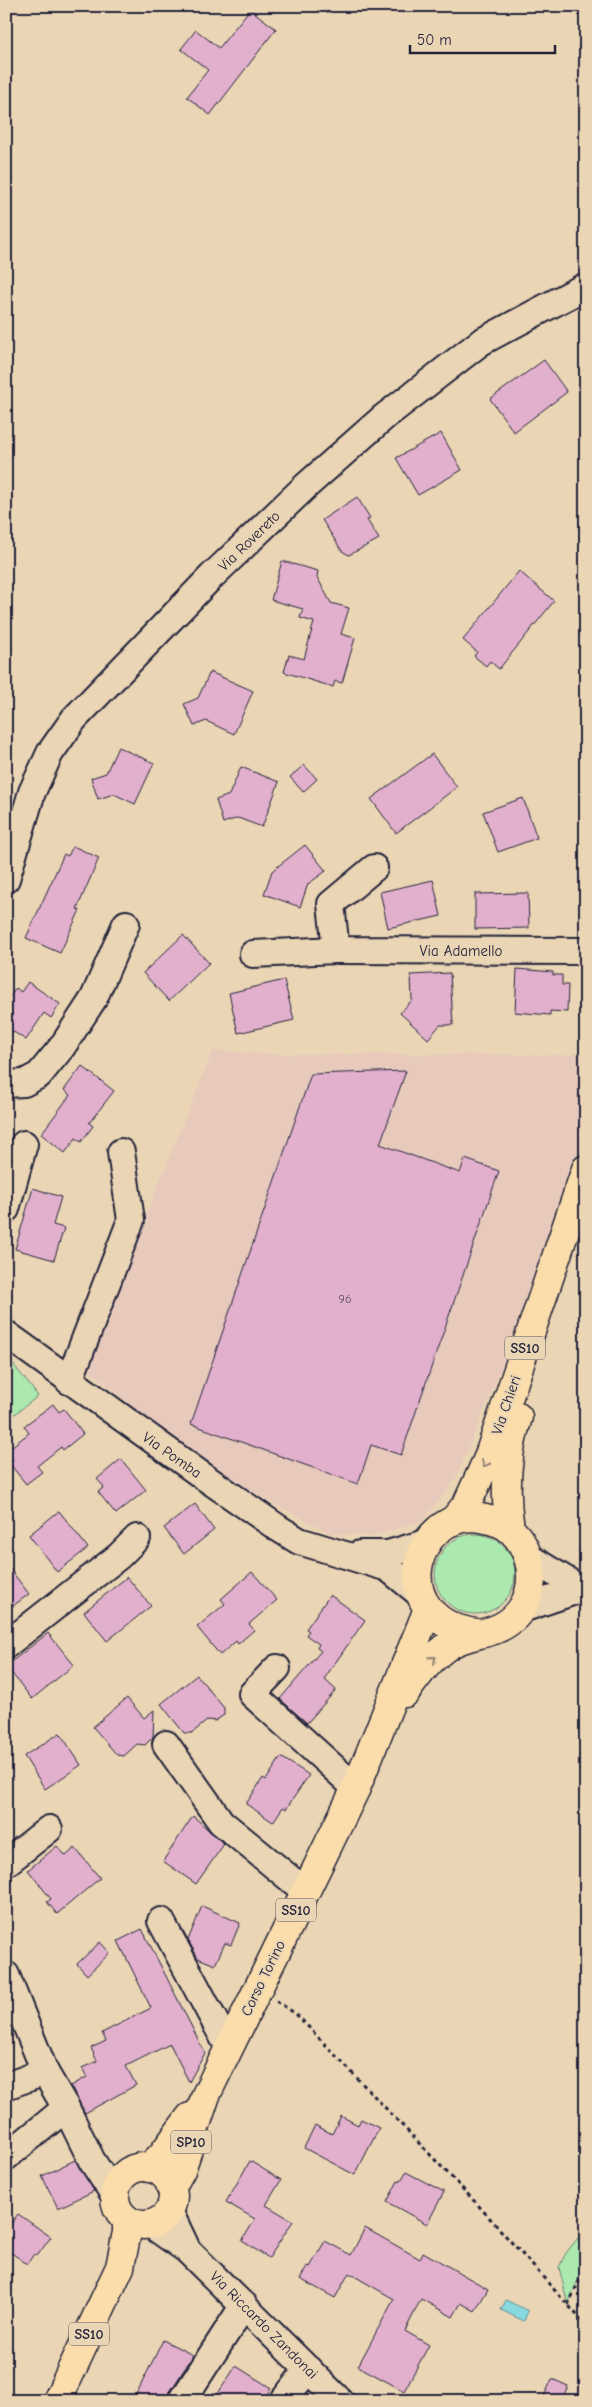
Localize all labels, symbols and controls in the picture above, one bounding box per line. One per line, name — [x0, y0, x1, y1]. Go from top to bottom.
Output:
scale bar — [410, 22, 554, 54]
text: 50 m — [417, 31, 452, 49]
street label: Via Rovereto — [214, 507, 284, 575]
street label: Via Adamello — [419, 942, 503, 960]
house number: 96 — [339, 1292, 351, 1306]
road number: SS10 — [505, 1336, 545, 1360]
street label: Via Chieri — [487, 1373, 525, 1437]
street label: Via Pomba — [139, 1428, 205, 1482]
one-way arrow — [481, 1459, 492, 1468]
one-way arrow — [428, 1656, 437, 1665]
road number: SS10 — [276, 1898, 316, 1922]
street label: Corso Torino — [237, 1937, 289, 2019]
road number: SP10 — [171, 2130, 211, 2154]
street label: Via Riccardo Zandonai — [206, 2267, 322, 2383]
road number: SS10 — [69, 2322, 109, 2346]

